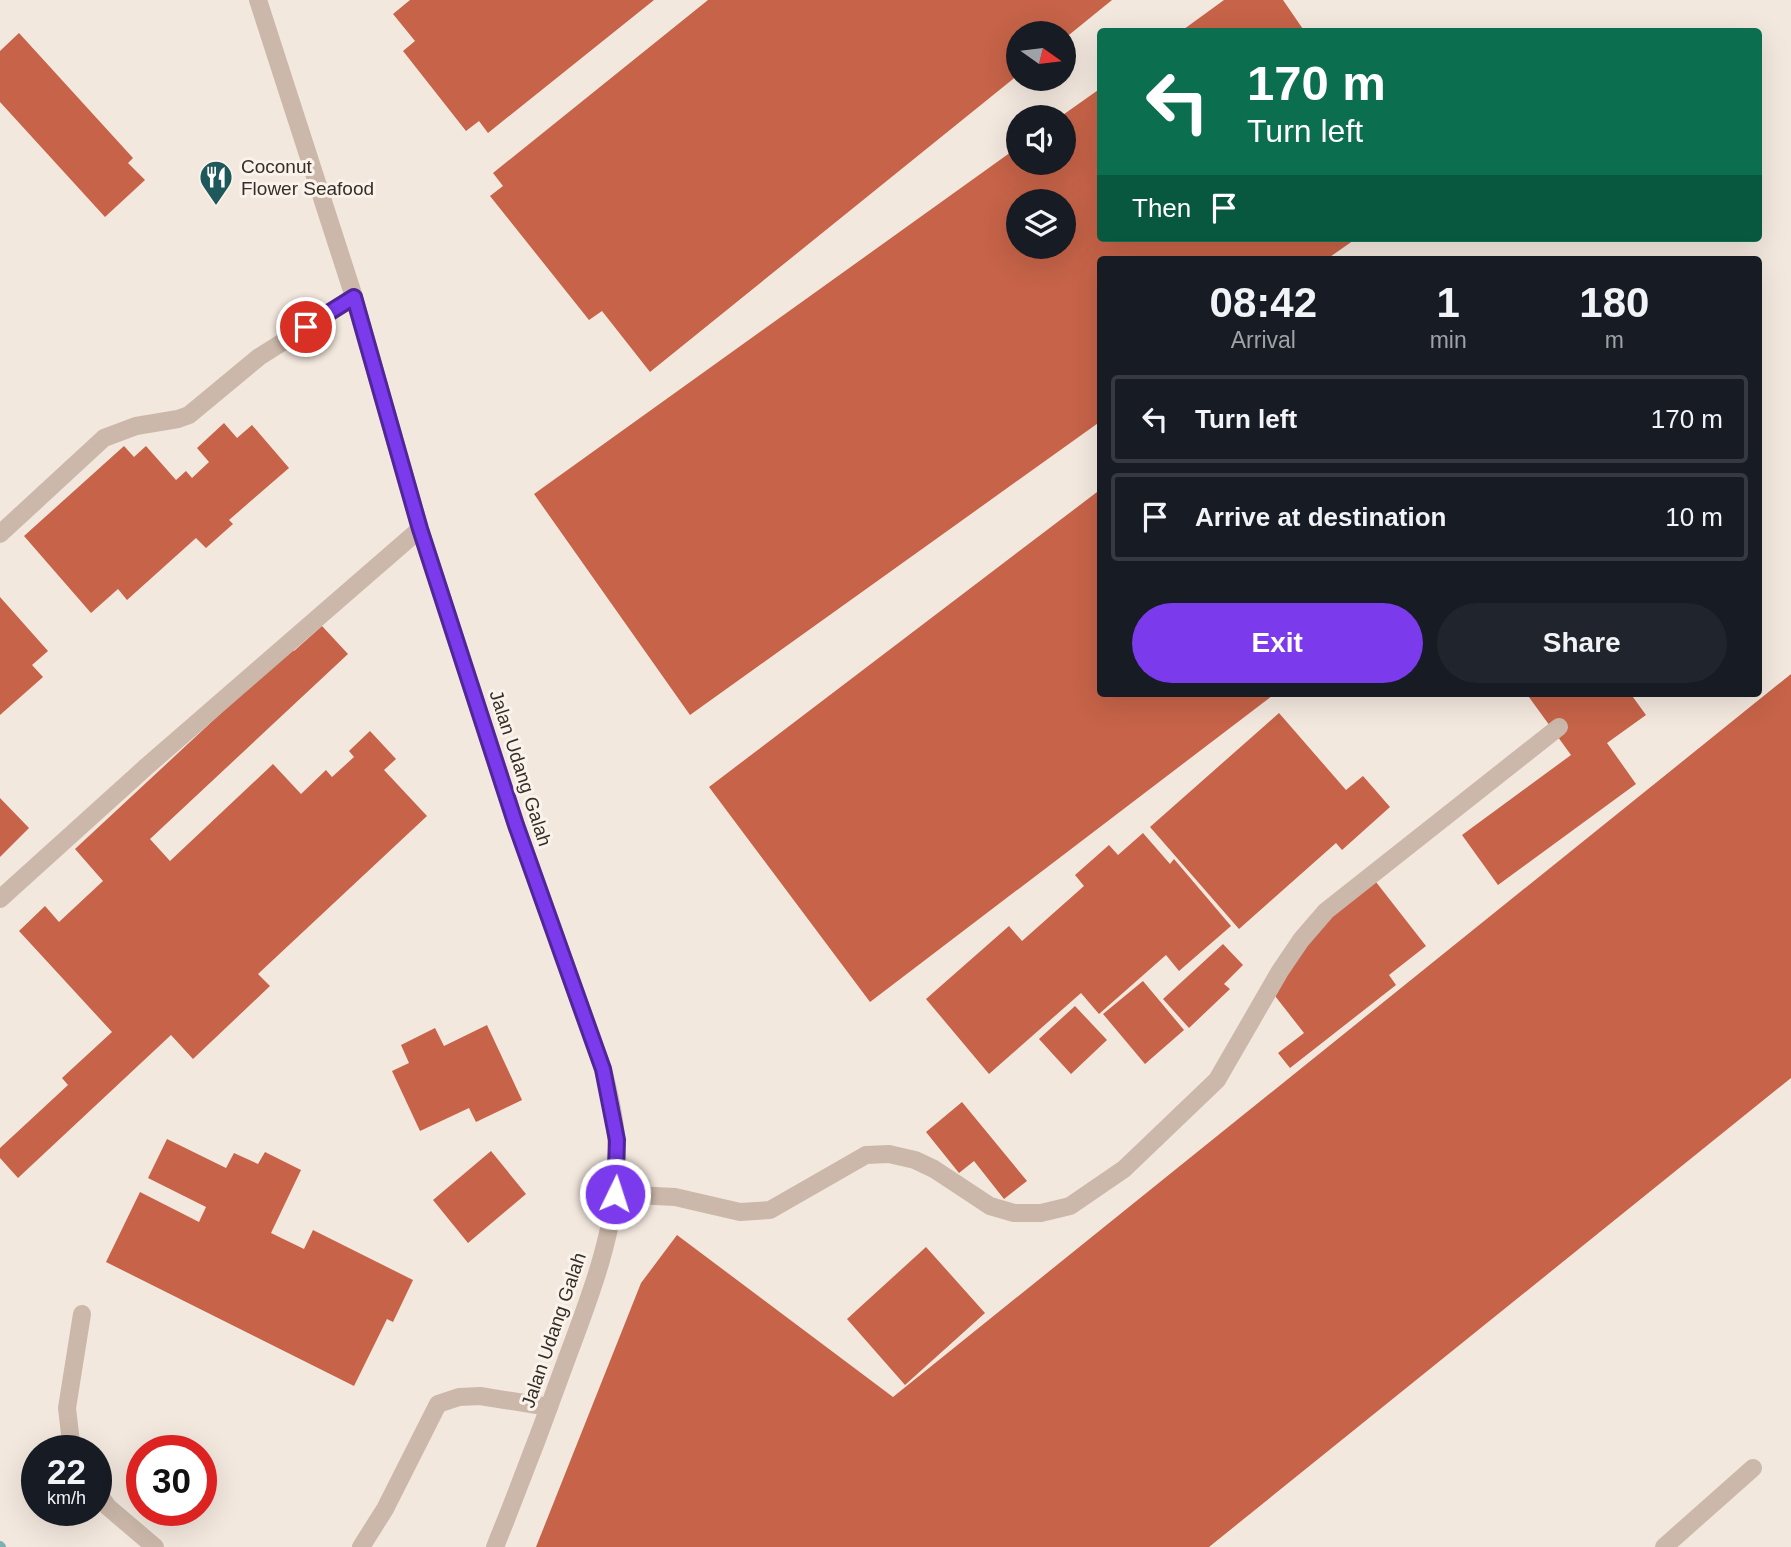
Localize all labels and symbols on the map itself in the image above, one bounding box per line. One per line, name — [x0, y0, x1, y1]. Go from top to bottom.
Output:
north arrow — [1006, 21, 1076, 91]
place label: Coconut Flower Seafood — [241, 156, 374, 199]
restaurant icon: Coconut Flower Seafood — [197, 158, 235, 207]
pin — [276, 297, 336, 357]
street label: Jalan Udang Galah — [485, 688, 556, 849]
position arrow — [578, 1157, 652, 1231]
street label: Jalan Udang Galah — [517, 1250, 590, 1410]
speed limit sign: 30 — [126, 1435, 217, 1526]

